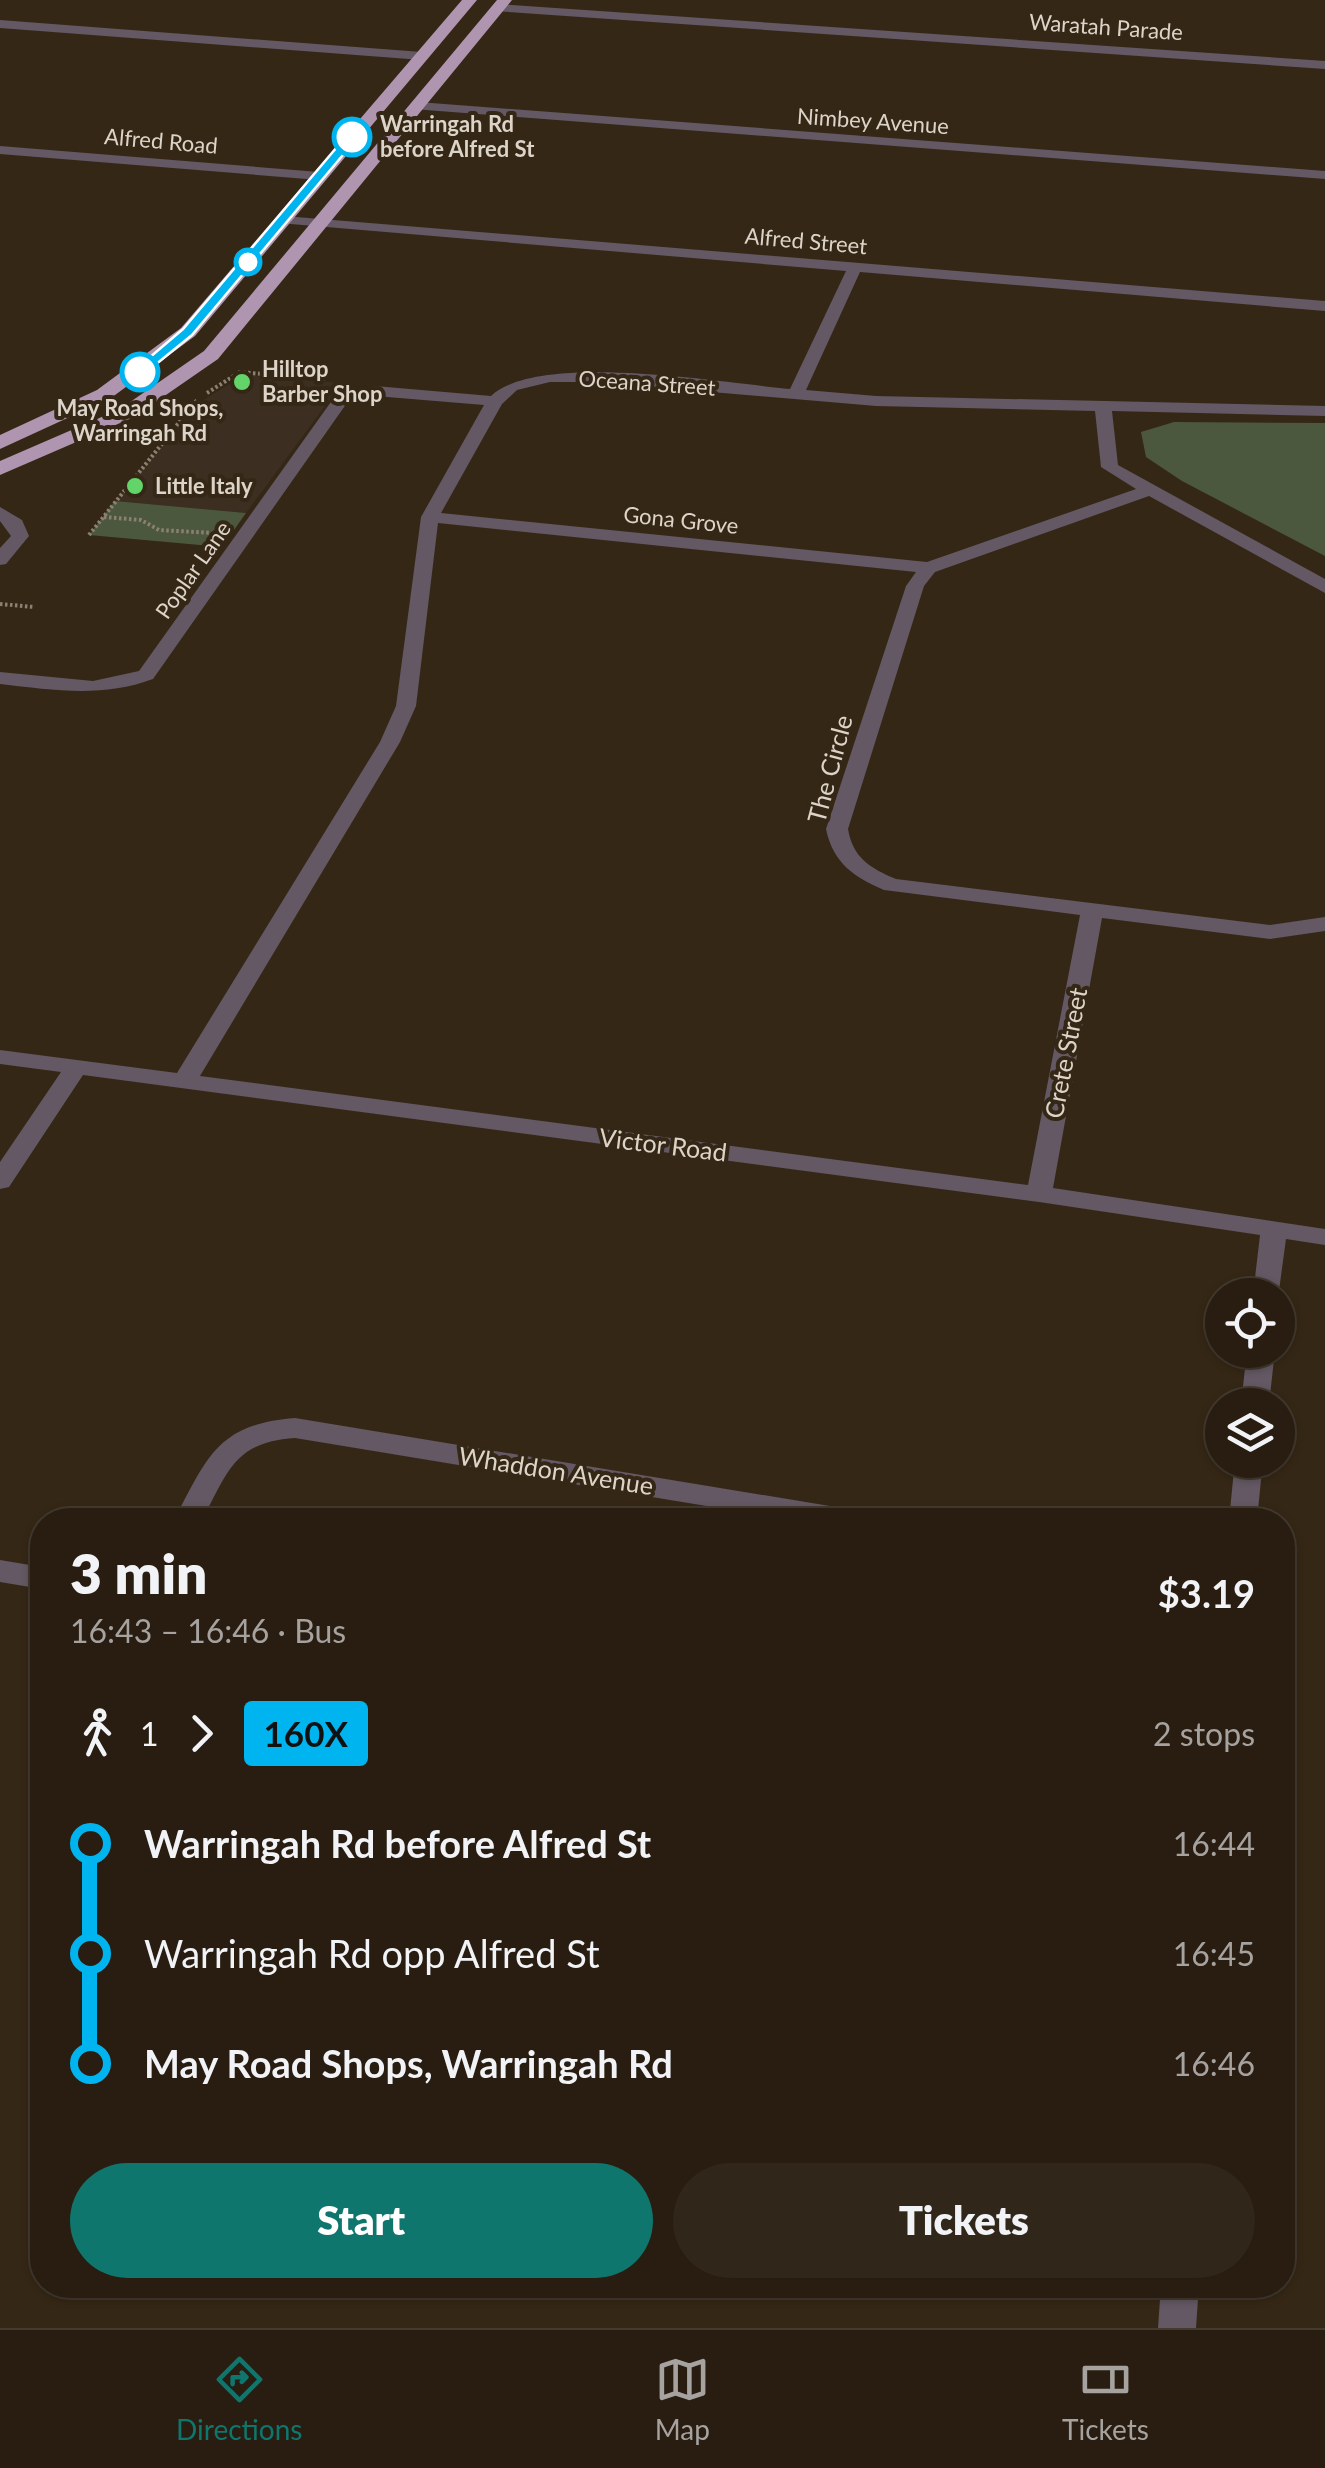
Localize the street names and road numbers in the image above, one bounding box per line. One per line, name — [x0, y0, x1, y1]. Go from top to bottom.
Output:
street label: Waratah Parade — [1028, 8, 1184, 45]
street label: Nimbey Avenue — [796, 102, 950, 139]
street label: Alfred Road — [103, 122, 219, 159]
street label: Alfred Street — [744, 222, 868, 259]
street label: Oceana Street — [578, 364, 716, 401]
street label: Gona Grove — [622, 500, 740, 539]
street label: Poplar Lane — [149, 516, 236, 624]
street label: The Circle — [800, 712, 858, 826]
street label: Crete Street — [1038, 985, 1092, 1121]
street label: Victor Road — [598, 1121, 729, 1167]
street label: Whaddon Avenue — [457, 1440, 656, 1500]

